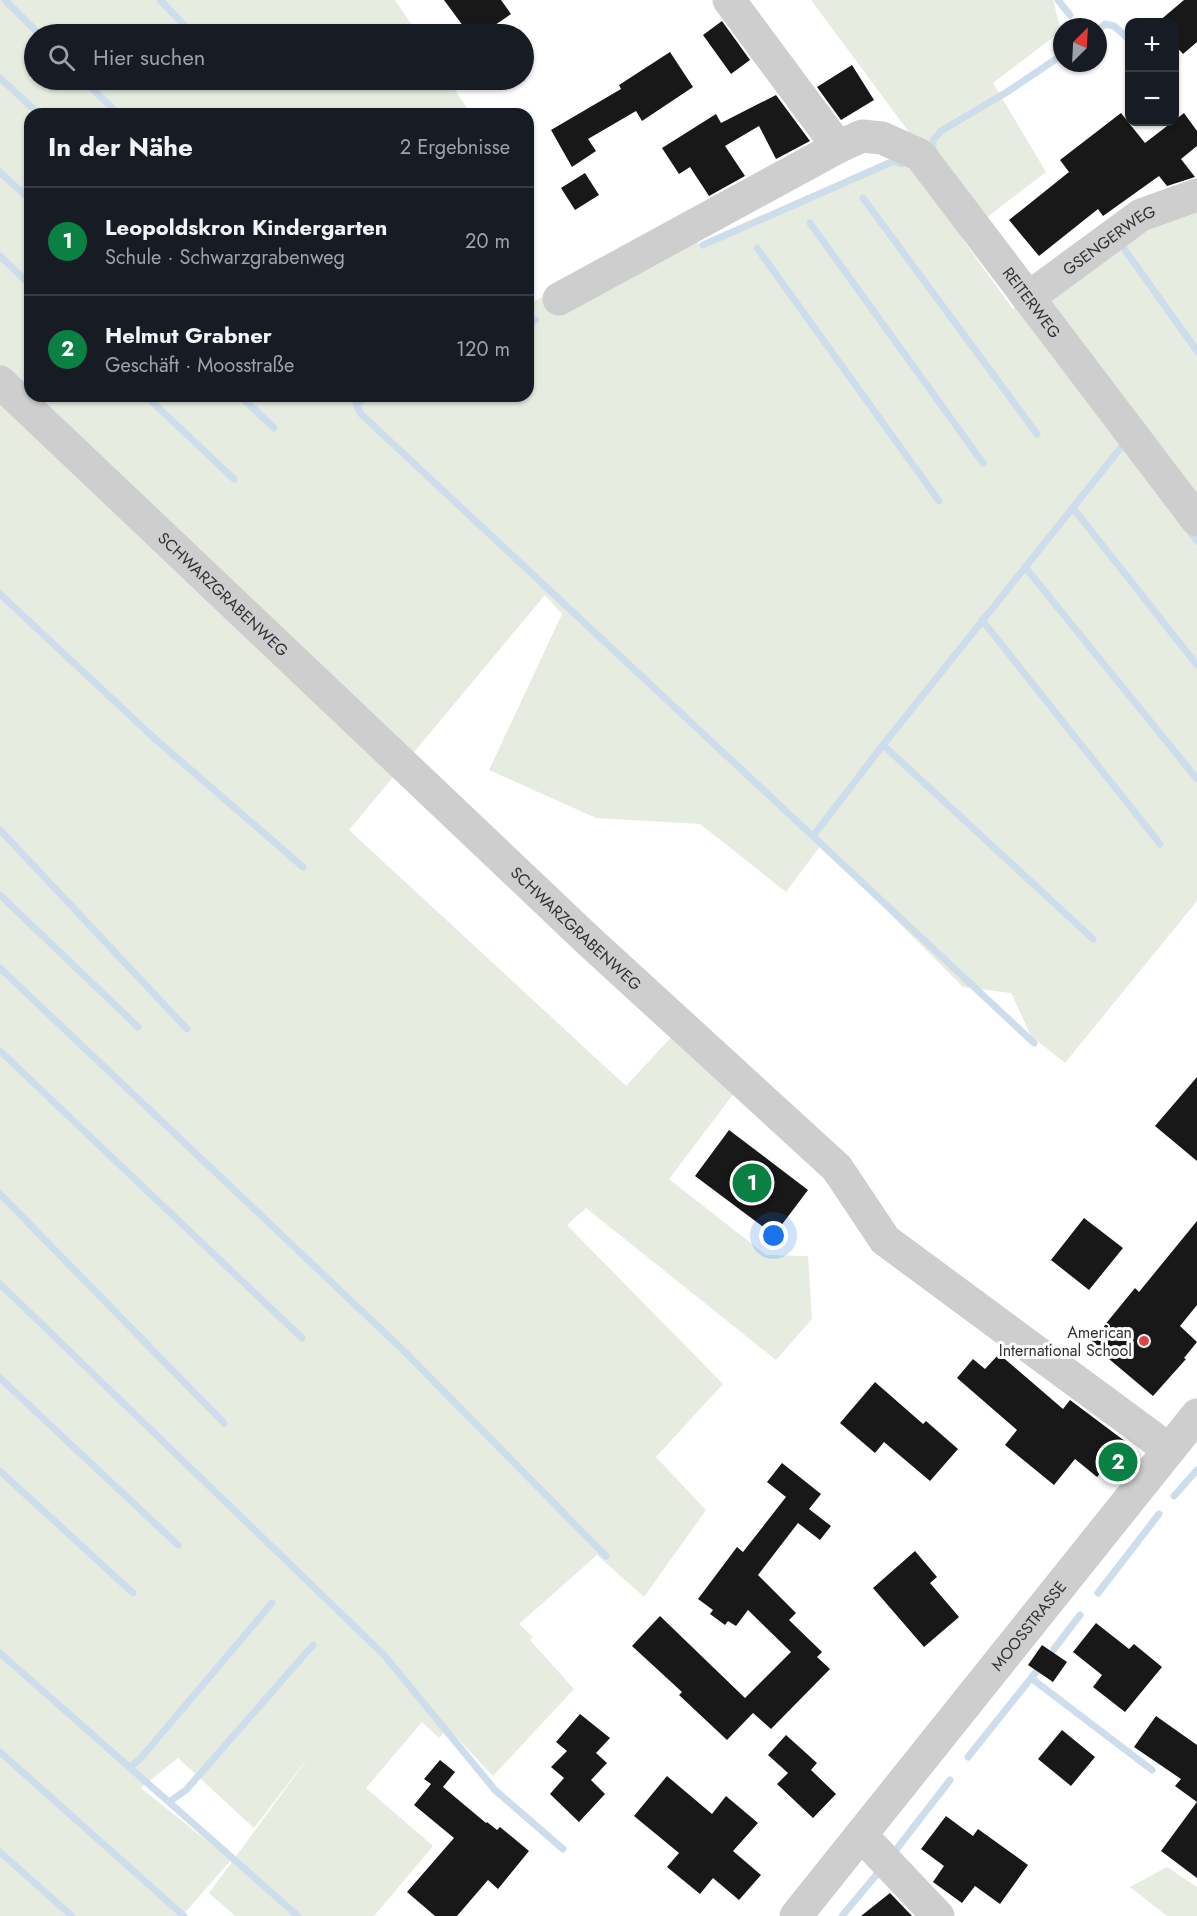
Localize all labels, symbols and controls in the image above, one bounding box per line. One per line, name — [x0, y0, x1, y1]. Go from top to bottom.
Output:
north arrow — [1053, 18, 1107, 72]
map controls — [1125, 18, 1179, 126]
button: + — [1125, 18, 1179, 72]
search box — [24, 24, 534, 90]
icon: search — [45, 41, 78, 74]
text: Hier suchen — [93, 41, 205, 73]
button: − — [1125, 72, 1179, 126]
text: In der Nähe — [48, 128, 193, 166]
text: 2 Ergebnisse — [400, 133, 510, 162]
street label: GSENGERWEG — [1058, 200, 1159, 281]
text: Leopoldskron Kindergarten — [105, 211, 388, 243]
text: 1 — [62, 227, 73, 256]
text: 20 m — [465, 227, 510, 256]
text: Schule · Schwarzgrabenweg — [105, 243, 345, 272]
street label: REITERWEG — [997, 262, 1066, 343]
text: Helmut Grabner — [105, 319, 272, 351]
text: 2 — [61, 335, 74, 364]
text: 120 m — [456, 335, 510, 364]
text: Geschäft · Moosstraße — [105, 351, 294, 380]
street label: SCHWARZGRABENWEG — [153, 527, 293, 662]
street label: SCHWARZGRABENWEG — [505, 861, 647, 996]
pin: 1 — [732, 1160, 771, 1206]
your location — [759, 1221, 788, 1250]
place label: American International School — [999, 1321, 1132, 1362]
marker: American International School — [1137, 1334, 1151, 1348]
pin: 2 — [1098, 1440, 1138, 1484]
street label: MOOSSTRASSE — [986, 1576, 1072, 1676]

